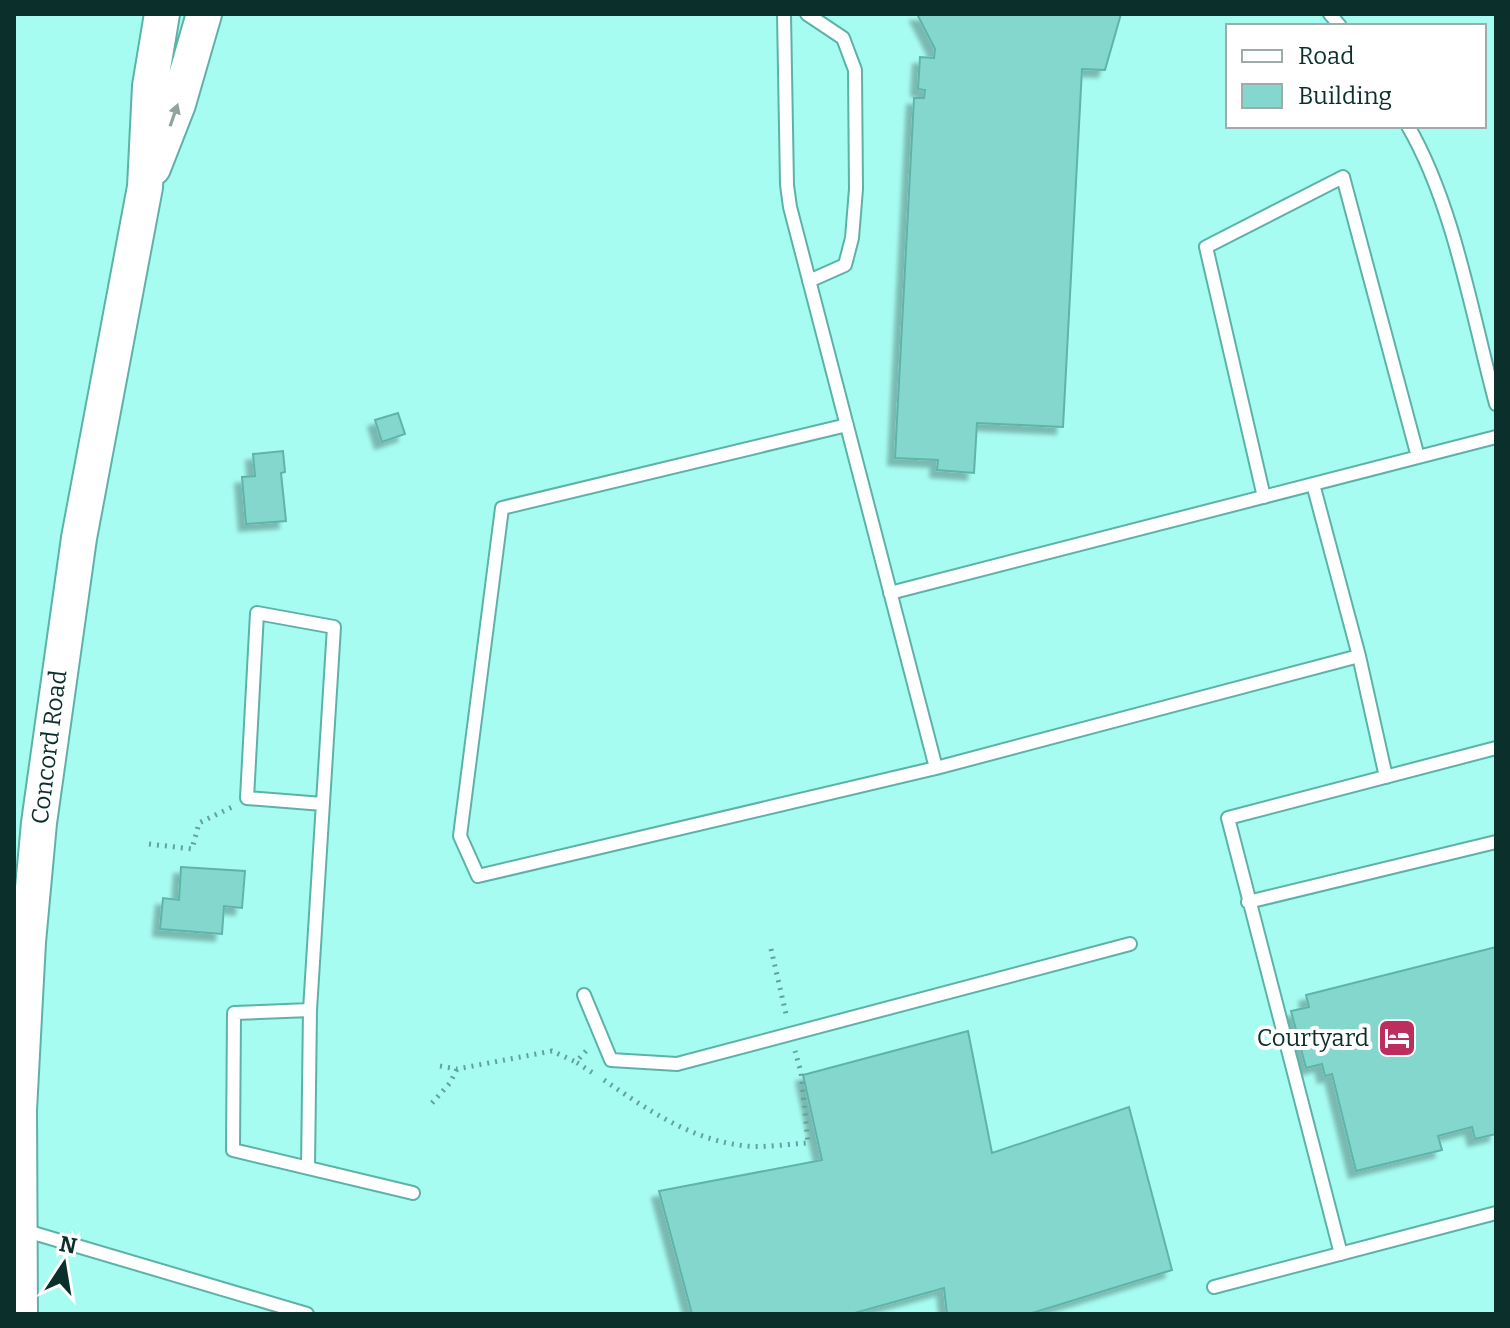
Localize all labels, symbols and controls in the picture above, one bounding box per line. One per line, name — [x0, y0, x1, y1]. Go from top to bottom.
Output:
legend — [1226, 24, 1486, 128]
text: Road — [1298, 42, 1354, 70]
text: Building — [1298, 82, 1392, 110]
one-way arrow — [169, 103, 181, 127]
street label: Concord Road — [26, 668, 72, 826]
hotel icon: Courtyard — [1376, 1017, 1418, 1059]
place label: Courtyard — [1257, 1024, 1369, 1052]
north arrow — [24, 1224, 104, 1304]
text: N — [57, 1230, 79, 1260]

